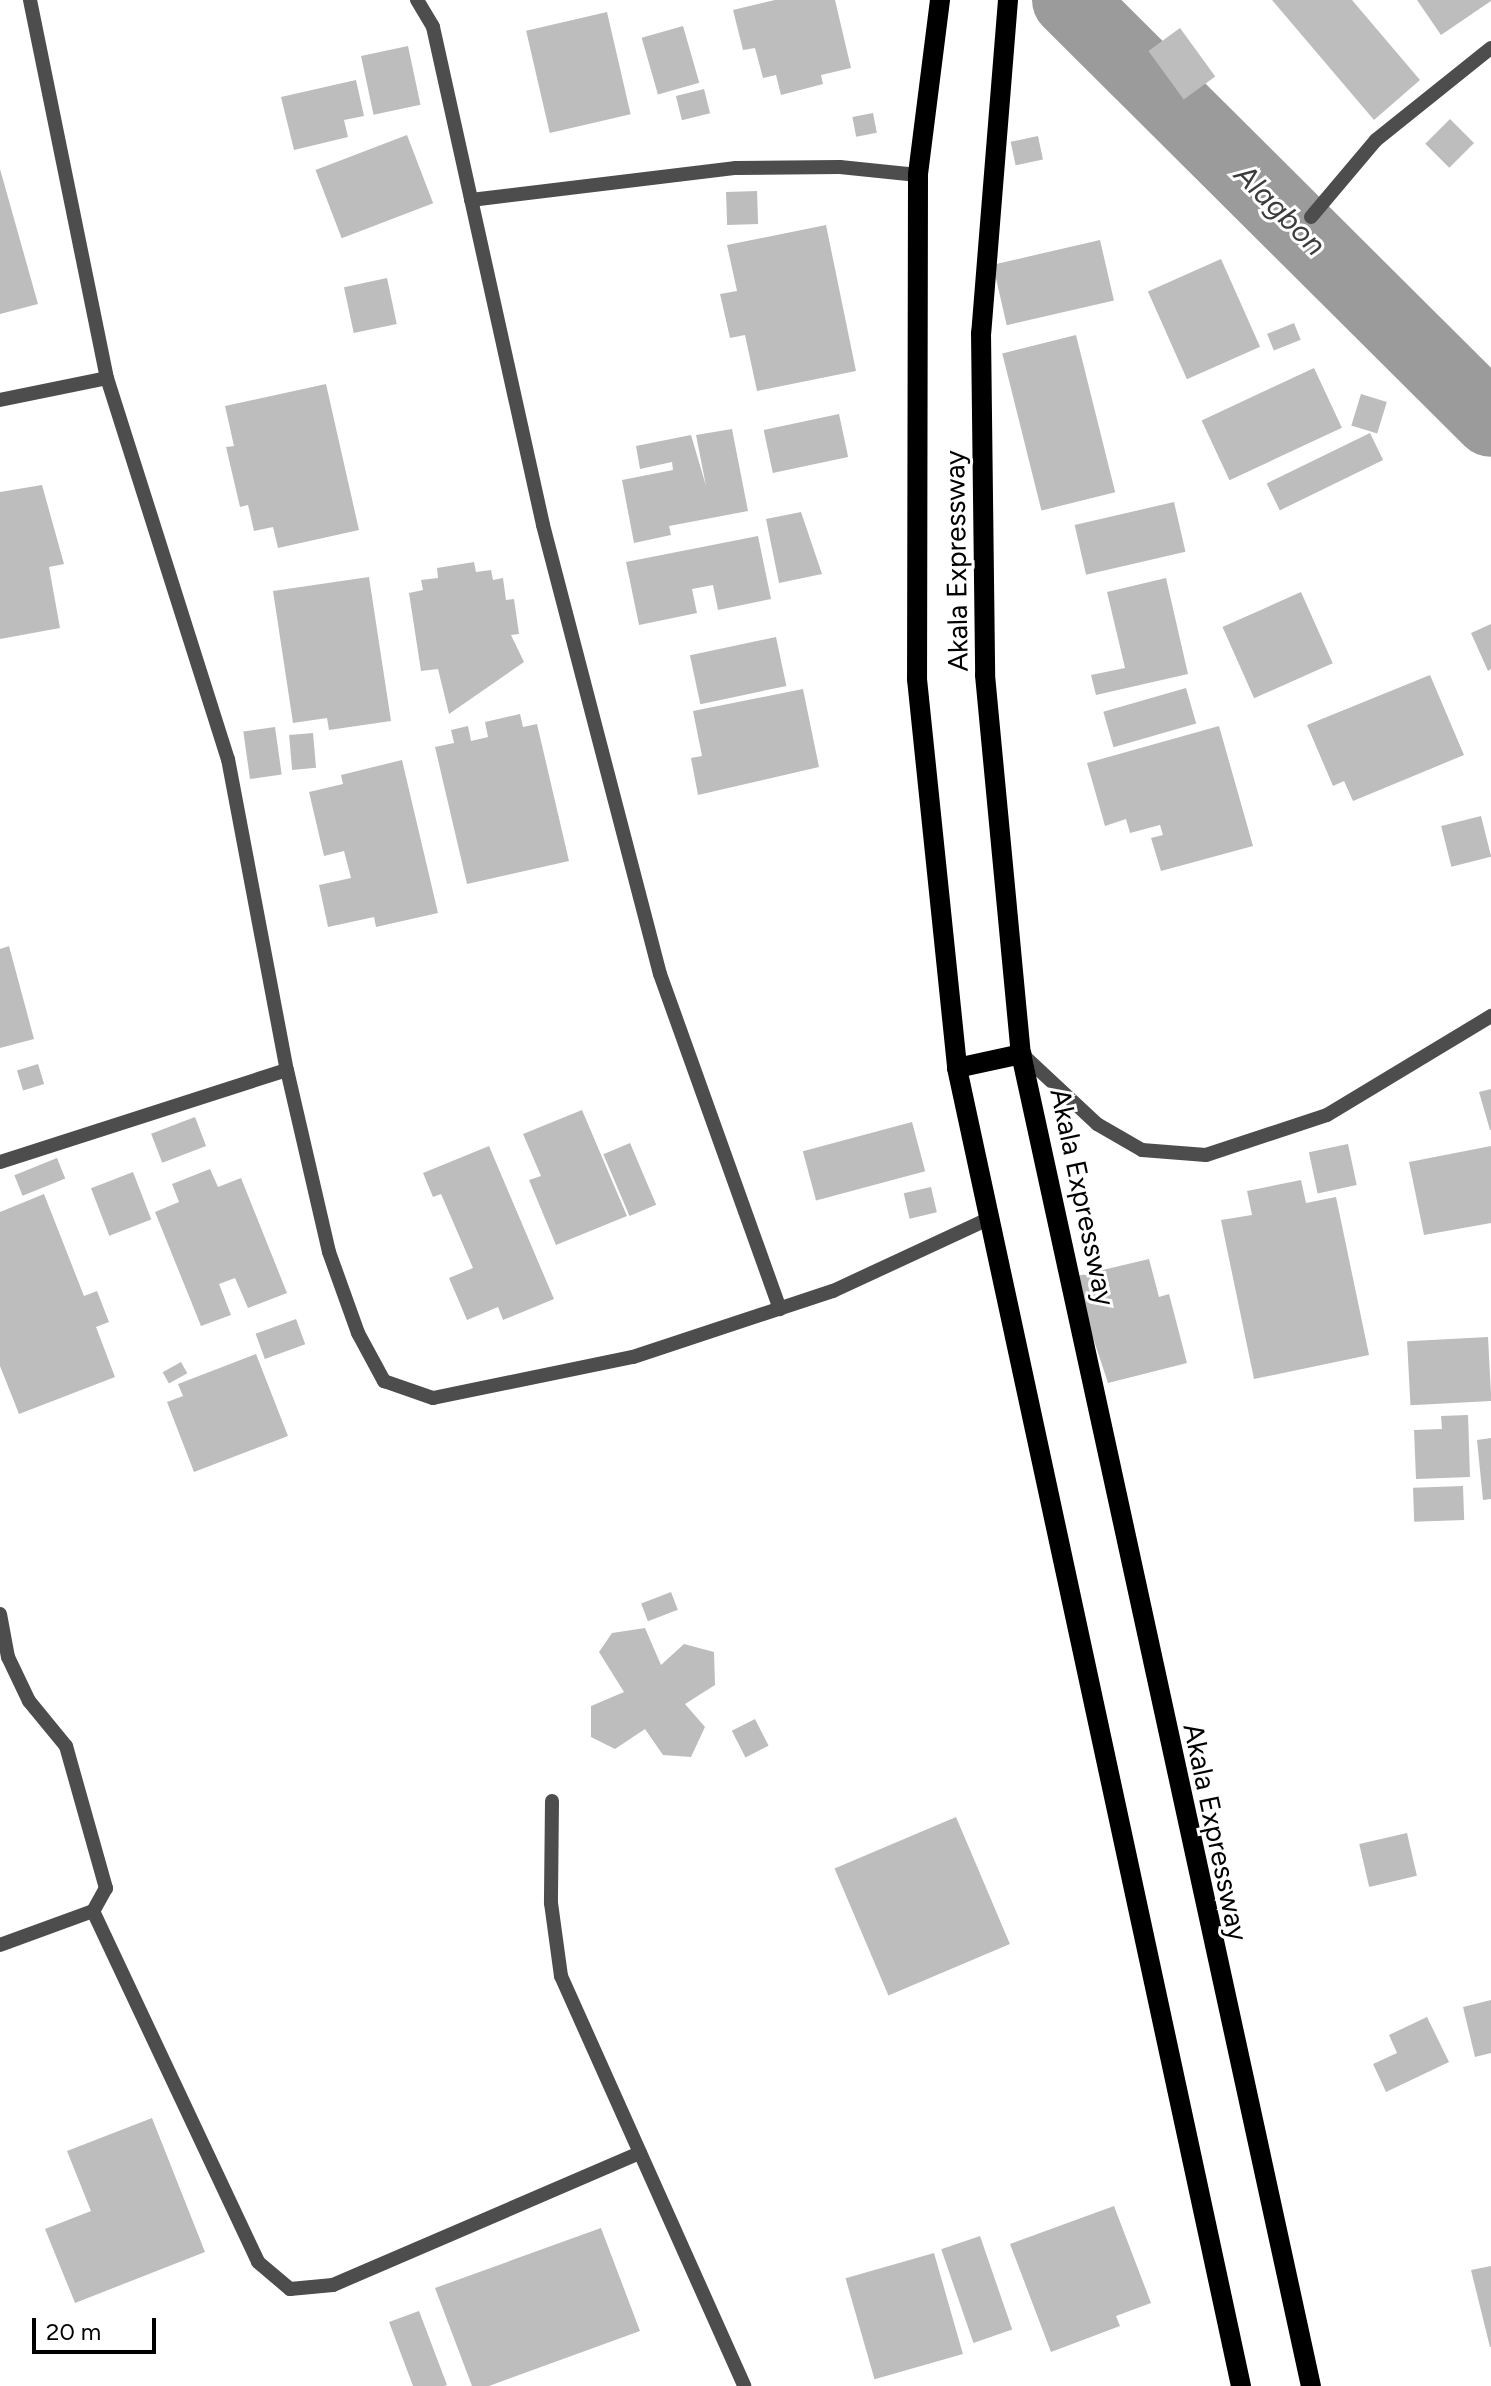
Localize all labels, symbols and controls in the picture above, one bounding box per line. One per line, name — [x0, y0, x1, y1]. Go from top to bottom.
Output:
water label: Alagbon — [1227, 157, 1333, 263]
street label: Akala Expressway — [937, 450, 975, 672]
street label: Akala Expressway — [1044, 1085, 1122, 1309]
street label: Akala Expressway — [1177, 1720, 1255, 1944]
scale bar — [36, 2302, 160, 2352]
text: 20 m — [46, 2317, 101, 2346]

